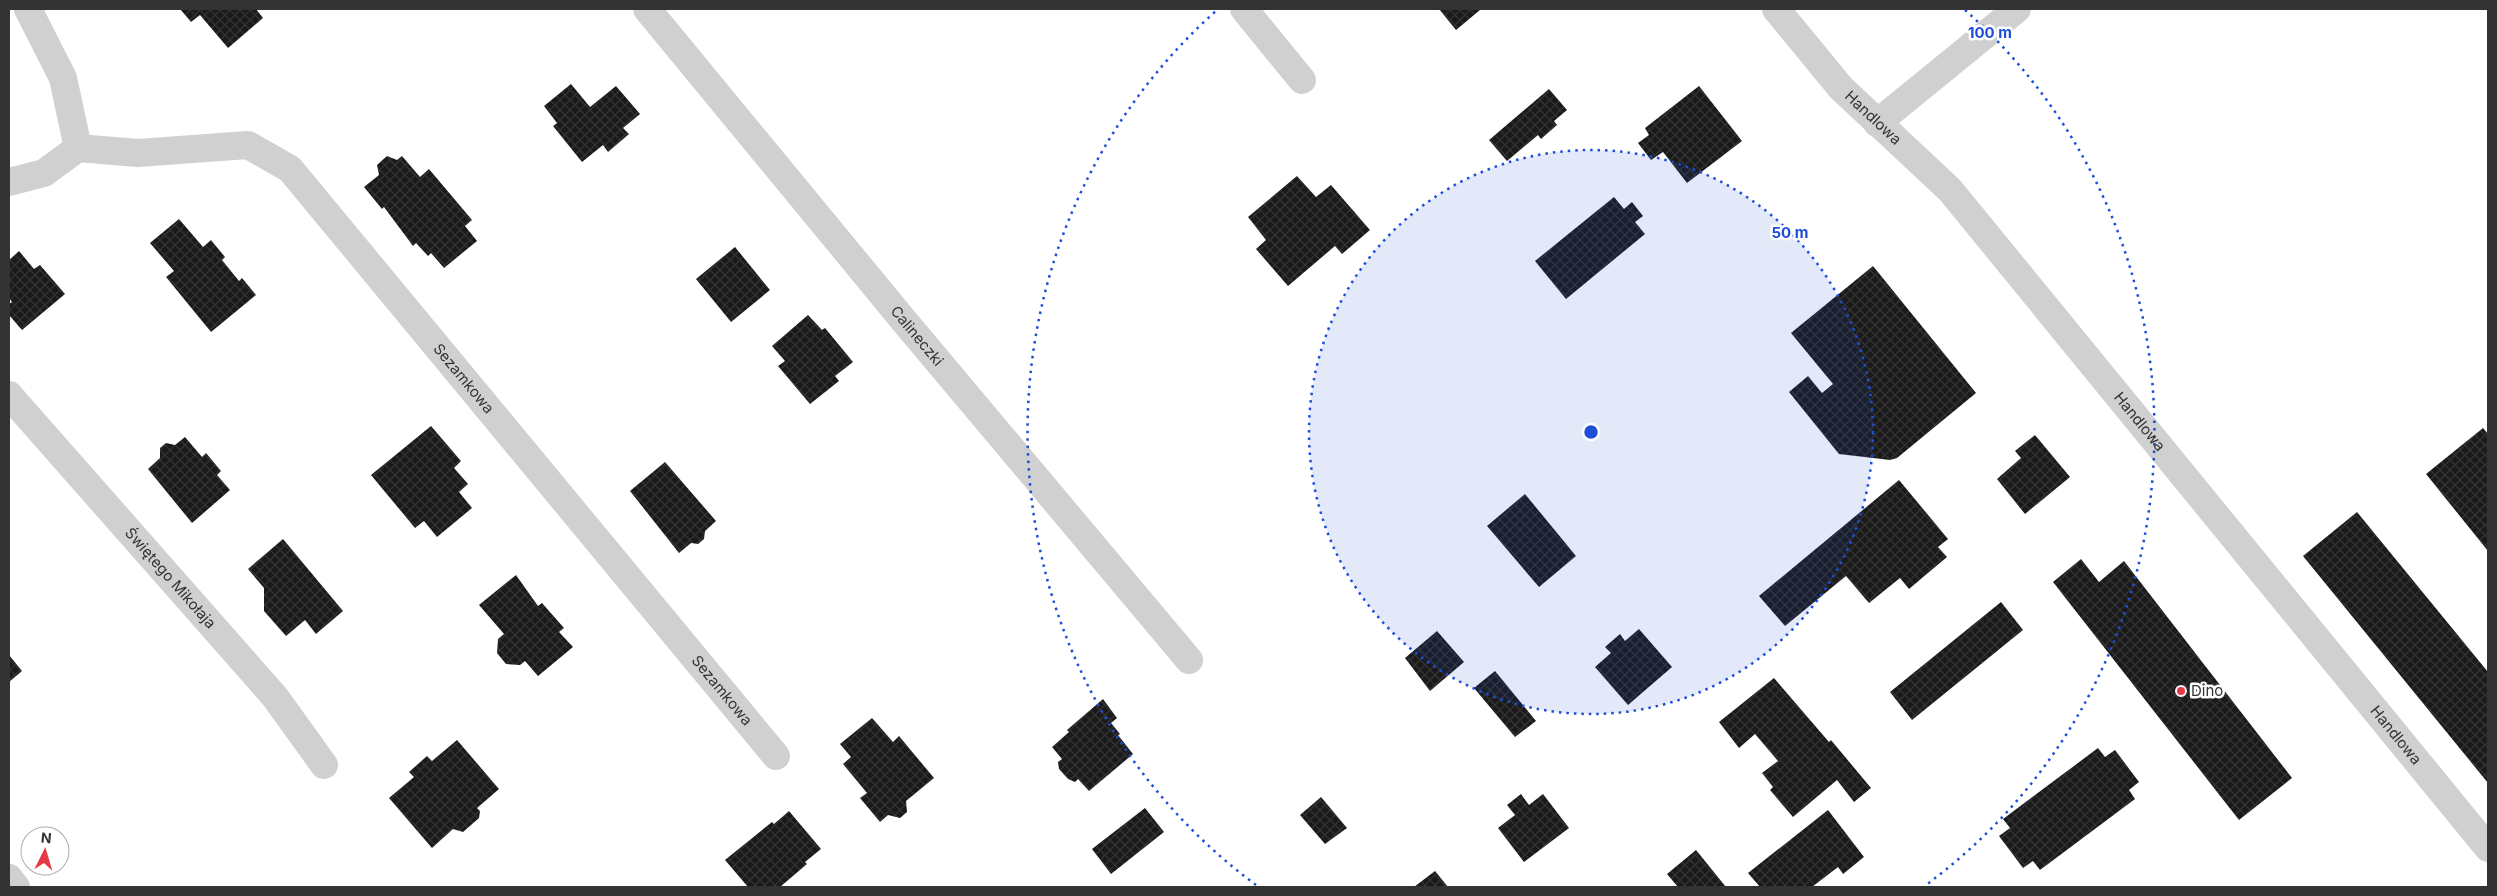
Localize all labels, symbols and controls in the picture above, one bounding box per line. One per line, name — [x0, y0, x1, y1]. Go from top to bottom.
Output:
text: 100 m — [1968, 23, 2012, 42]
street label: Handlowa — [1841, 86, 1906, 149]
text: 50 m — [1772, 223, 1808, 242]
street label: Calineczki — [887, 302, 948, 370]
street label: Sezamkowa — [429, 339, 498, 417]
street label: Handlowa — [2110, 388, 2170, 455]
centre of rings — [1582, 423, 1600, 441]
street label: Świętego Mikołaja — [121, 523, 220, 632]
street label: Sezamkowa — [688, 651, 757, 729]
place label: Dino — [2191, 681, 2223, 700]
marker: Dino — [2175, 685, 2187, 697]
street label: Handlowa — [2367, 702, 2426, 768]
north arrow — [20, 826, 70, 876]
text: N — [40, 829, 52, 846]

